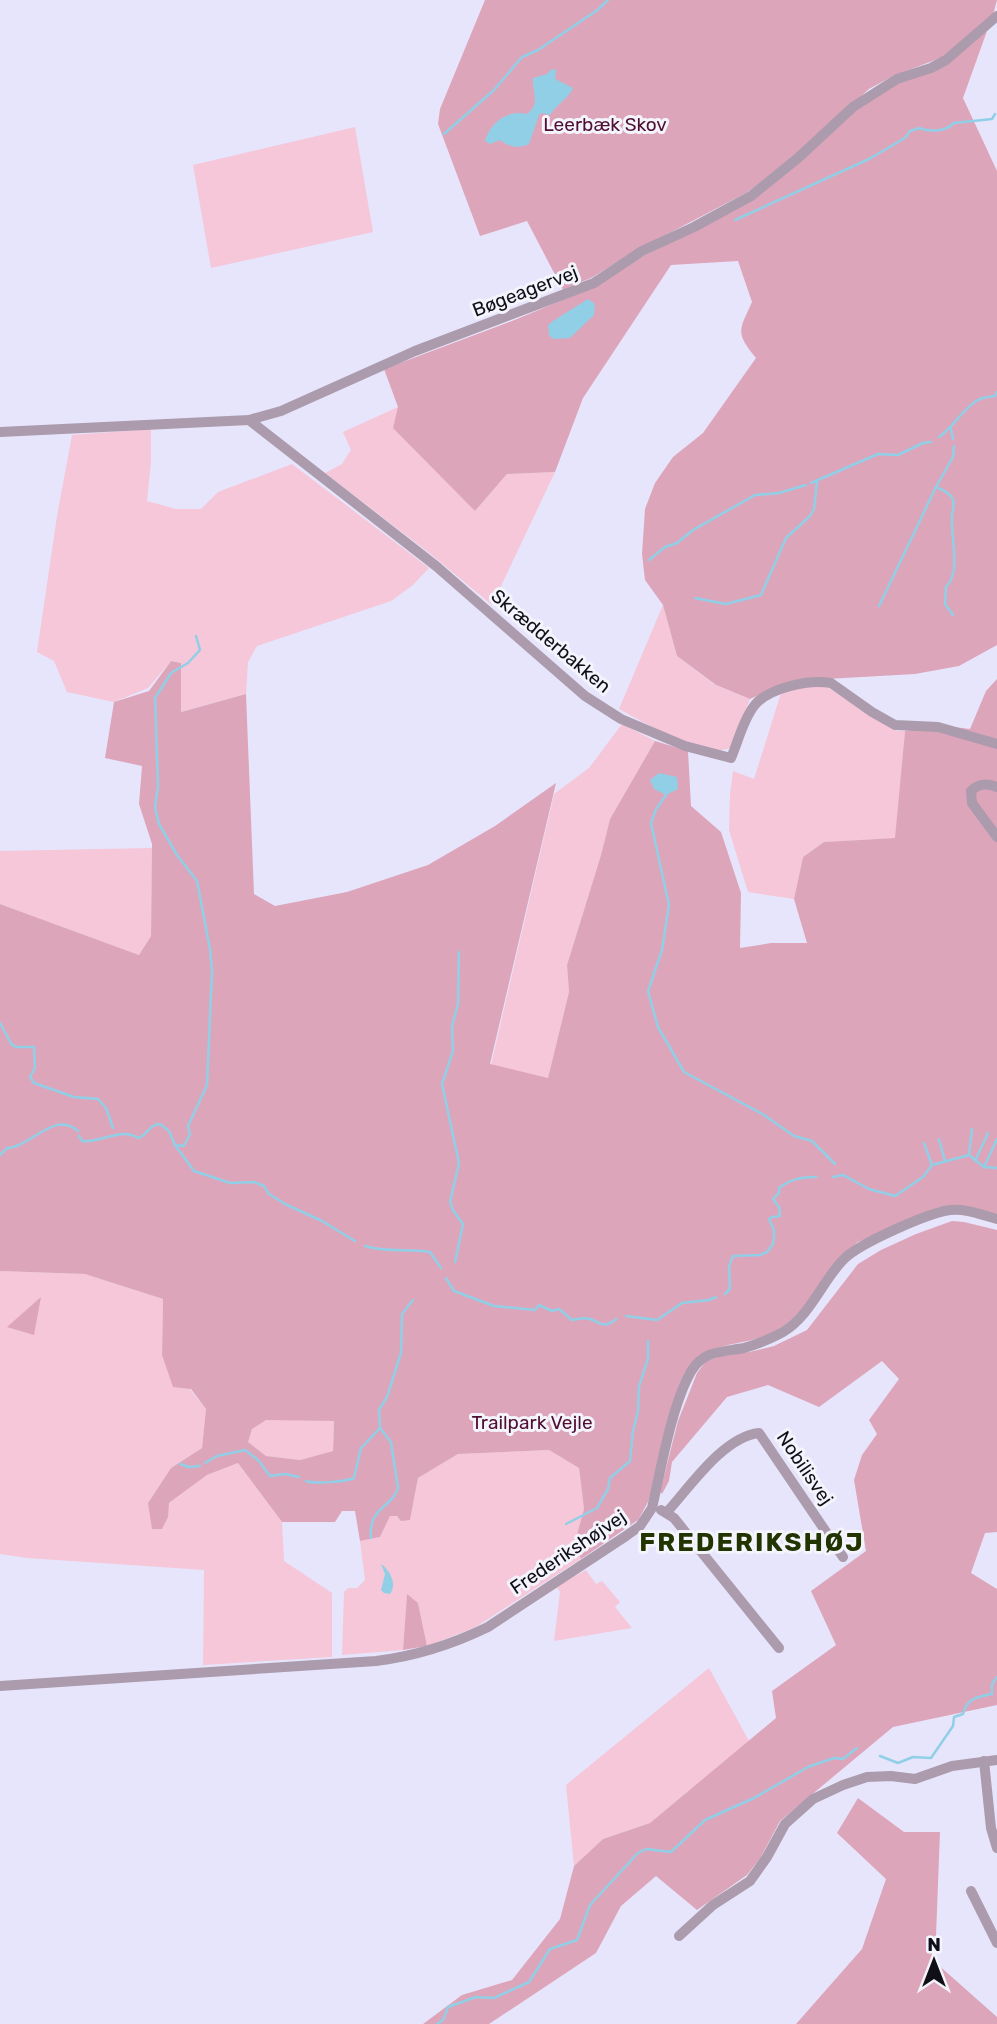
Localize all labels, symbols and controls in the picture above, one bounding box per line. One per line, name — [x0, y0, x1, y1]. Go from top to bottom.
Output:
park label: Leerbæk Skov — [543, 113, 667, 136]
street label: Bøgeagervej — [469, 260, 581, 322]
street label: Skrædderbakken — [486, 584, 616, 698]
park label: Trailpark Vejle — [471, 1411, 593, 1434]
street label: Nobilisvej — [772, 1427, 838, 1509]
street label: Frederikshøjvej — [506, 1505, 630, 1599]
district label: FREDERIKSHØJ — [639, 1527, 865, 1558]
north arrow — [899, 1926, 969, 1996]
text: N — [927, 1933, 941, 1956]

